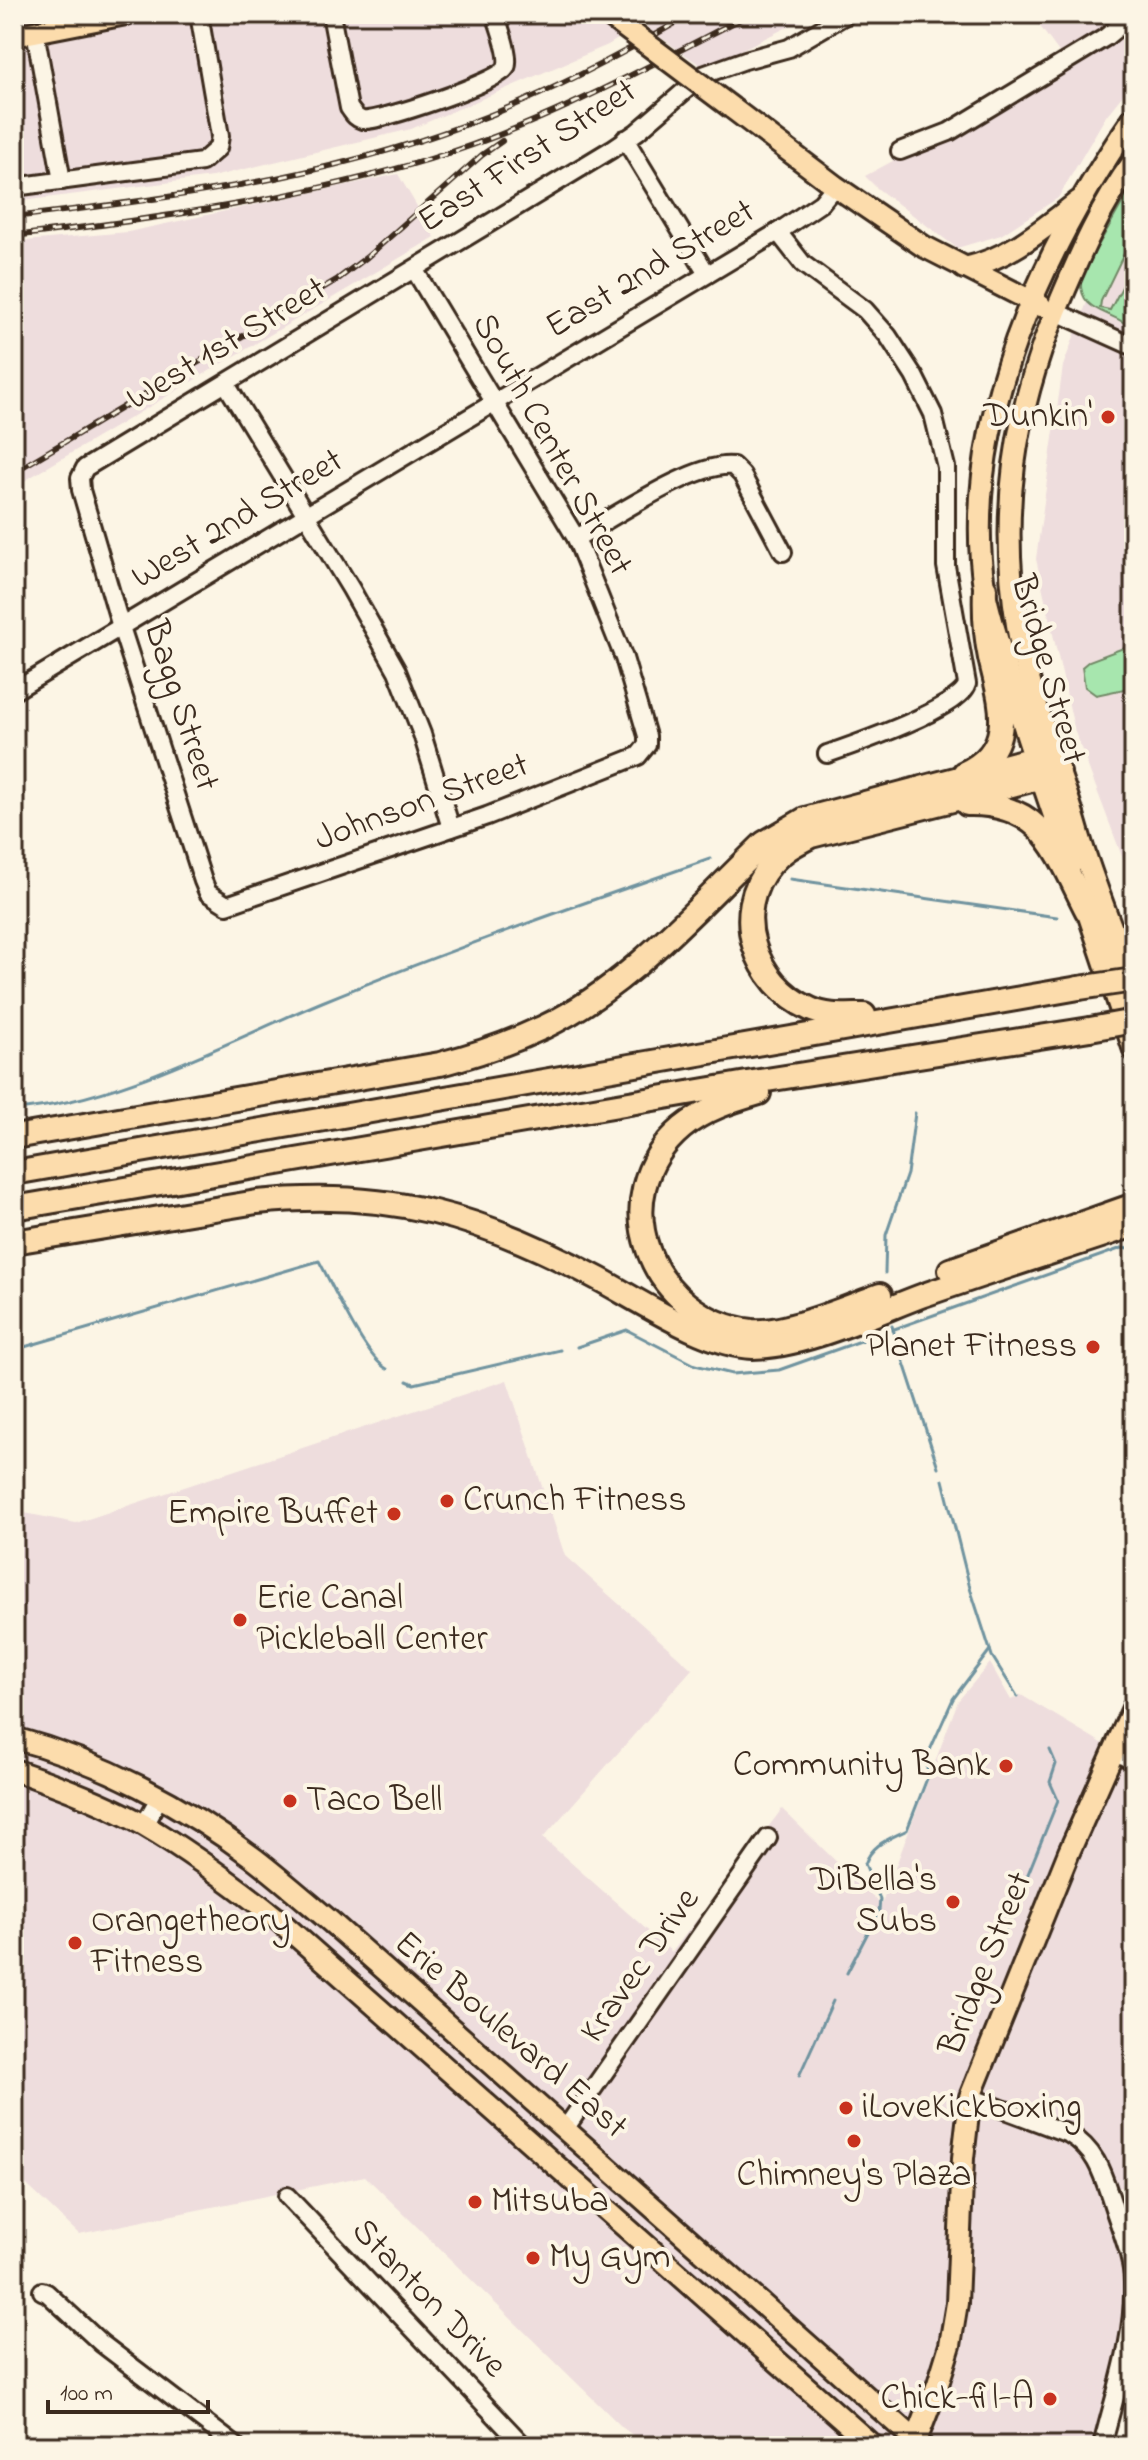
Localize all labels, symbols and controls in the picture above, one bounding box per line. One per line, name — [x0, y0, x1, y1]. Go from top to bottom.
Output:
street label: East First Street — [408, 66, 648, 248]
street label: East 2nd Street — [536, 186, 766, 354]
street label: West 1st Street — [117, 264, 337, 426]
street label: South Center Street — [457, 304, 645, 586]
place label: Dunkin' — [983, 391, 1092, 444]
marker: Dunkin' — [1099, 408, 1117, 426]
street label: West 2nd Street — [122, 436, 354, 604]
street label: Bridge Street — [994, 568, 1099, 771]
street label: Bagg Street — [127, 613, 232, 798]
street label: Johnson Street — [307, 740, 537, 866]
place label: Planet Fitness — [865, 1321, 1077, 1374]
marker: Planet Fitness — [1084, 1338, 1102, 1356]
place label: Crunch Fitness — [463, 1475, 687, 1528]
place label: Empire Buffet — [167, 1488, 378, 1541]
marker: Crunch Fitness — [438, 1492, 456, 1510]
marker: Empire Buffet — [385, 1505, 403, 1523]
place label: Erie Canal Pickleball Center — [256, 1573, 489, 1667]
marker: Erie Canal Pickleball Center — [231, 1611, 249, 1629]
place label: Community Bank — [733, 1740, 990, 1793]
marker: Community Bank — [997, 1757, 1015, 1775]
place label: Taco Bell — [306, 1775, 442, 1828]
marker: Taco Bell — [281, 1792, 299, 1810]
place label: DiBella's Subs — [809, 1855, 937, 1949]
street label: Bridge Street — [926, 1864, 1048, 2065]
street label: Kravec Drive — [568, 1877, 715, 2055]
marker: DiBella's Subs — [944, 1893, 962, 1911]
place label: Orangetheory Fitness — [90, 1896, 291, 1990]
street label: Erie Boulevard East — [381, 1919, 639, 2153]
marker: Orangetheory Fitness — [66, 1934, 84, 1952]
place label: iLoveKickboxing — [862, 2082, 1082, 2135]
marker: iLoveKickboxing — [837, 2099, 855, 2117]
marker: Chimney's Plaza — [845, 2132, 863, 2150]
place label: Chimney's Plaza — [737, 2150, 971, 2203]
place label: Mitsuba — [491, 2176, 609, 2229]
marker: Mitsuba — [466, 2193, 484, 2211]
street label: Stanton Drive — [338, 2207, 519, 2392]
place label: My Gym — [549, 2232, 670, 2285]
marker: My Gym — [524, 2249, 542, 2267]
scale bar — [48, 2364, 208, 2414]
place label: Chick-fil-A — [880, 2373, 1034, 2426]
text: 100 m — [60, 2377, 113, 2412]
marker: Chick-fil-A — [1041, 2390, 1059, 2408]

